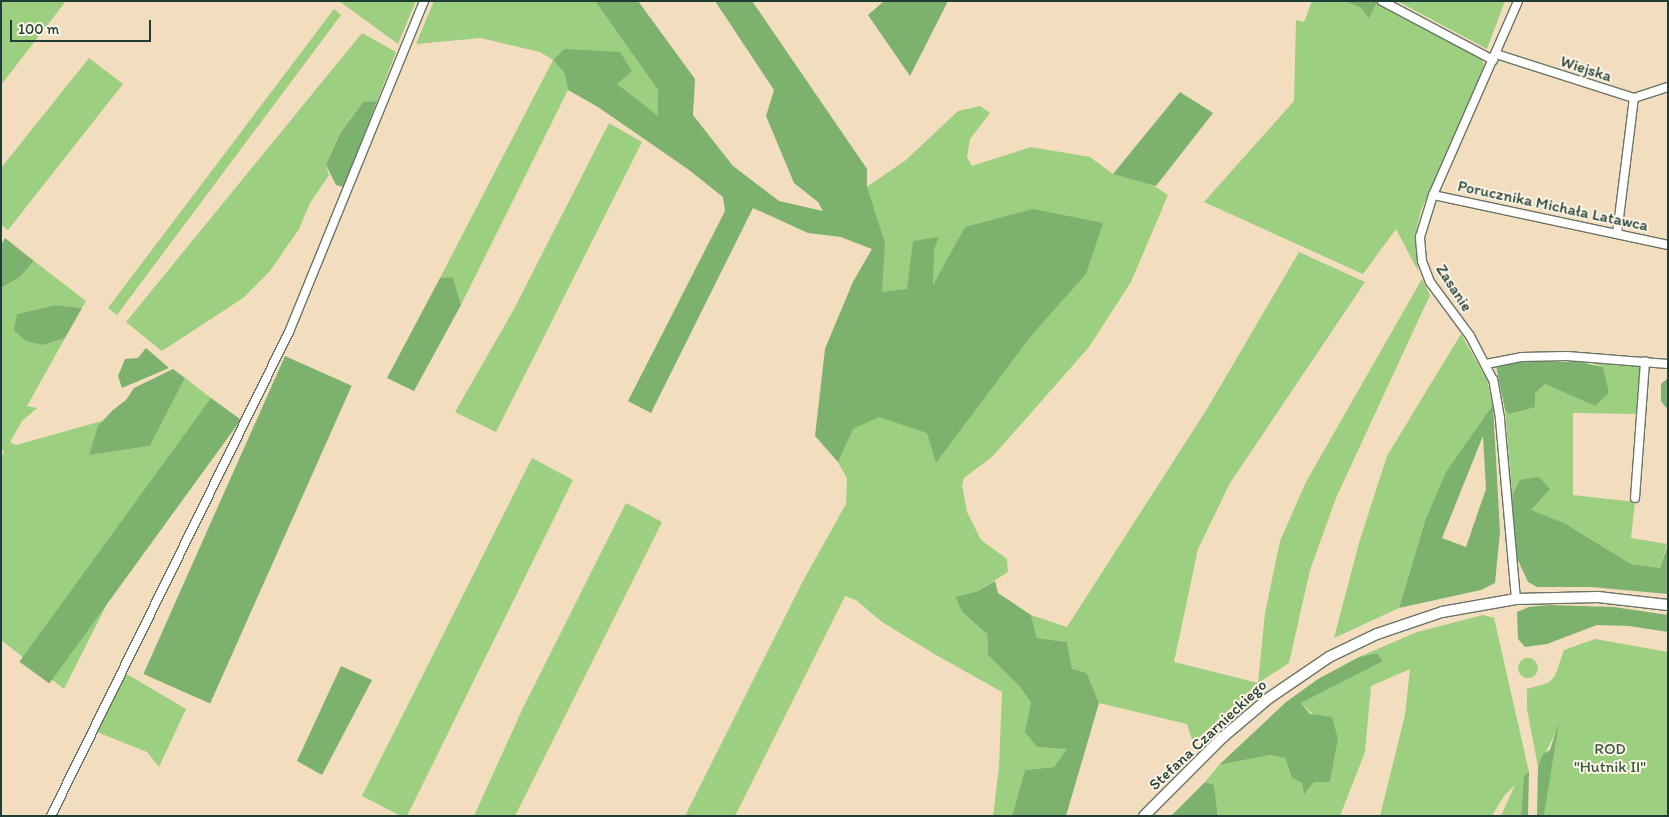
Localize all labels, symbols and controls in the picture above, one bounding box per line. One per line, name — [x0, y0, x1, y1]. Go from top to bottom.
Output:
scale bar — [12, 10, 154, 42]
text: 100 m — [18, 20, 59, 38]
street label: Wiejska — [1558, 52, 1614, 86]
street label: Porucznika Michała Latawca — [1456, 176, 1650, 236]
street label: Zasanie — [1432, 261, 1476, 315]
street label: Stefana Czarnieckiego — [1145, 675, 1271, 795]
park label: ROD "Hutnik II" — [1574, 739, 1646, 777]

